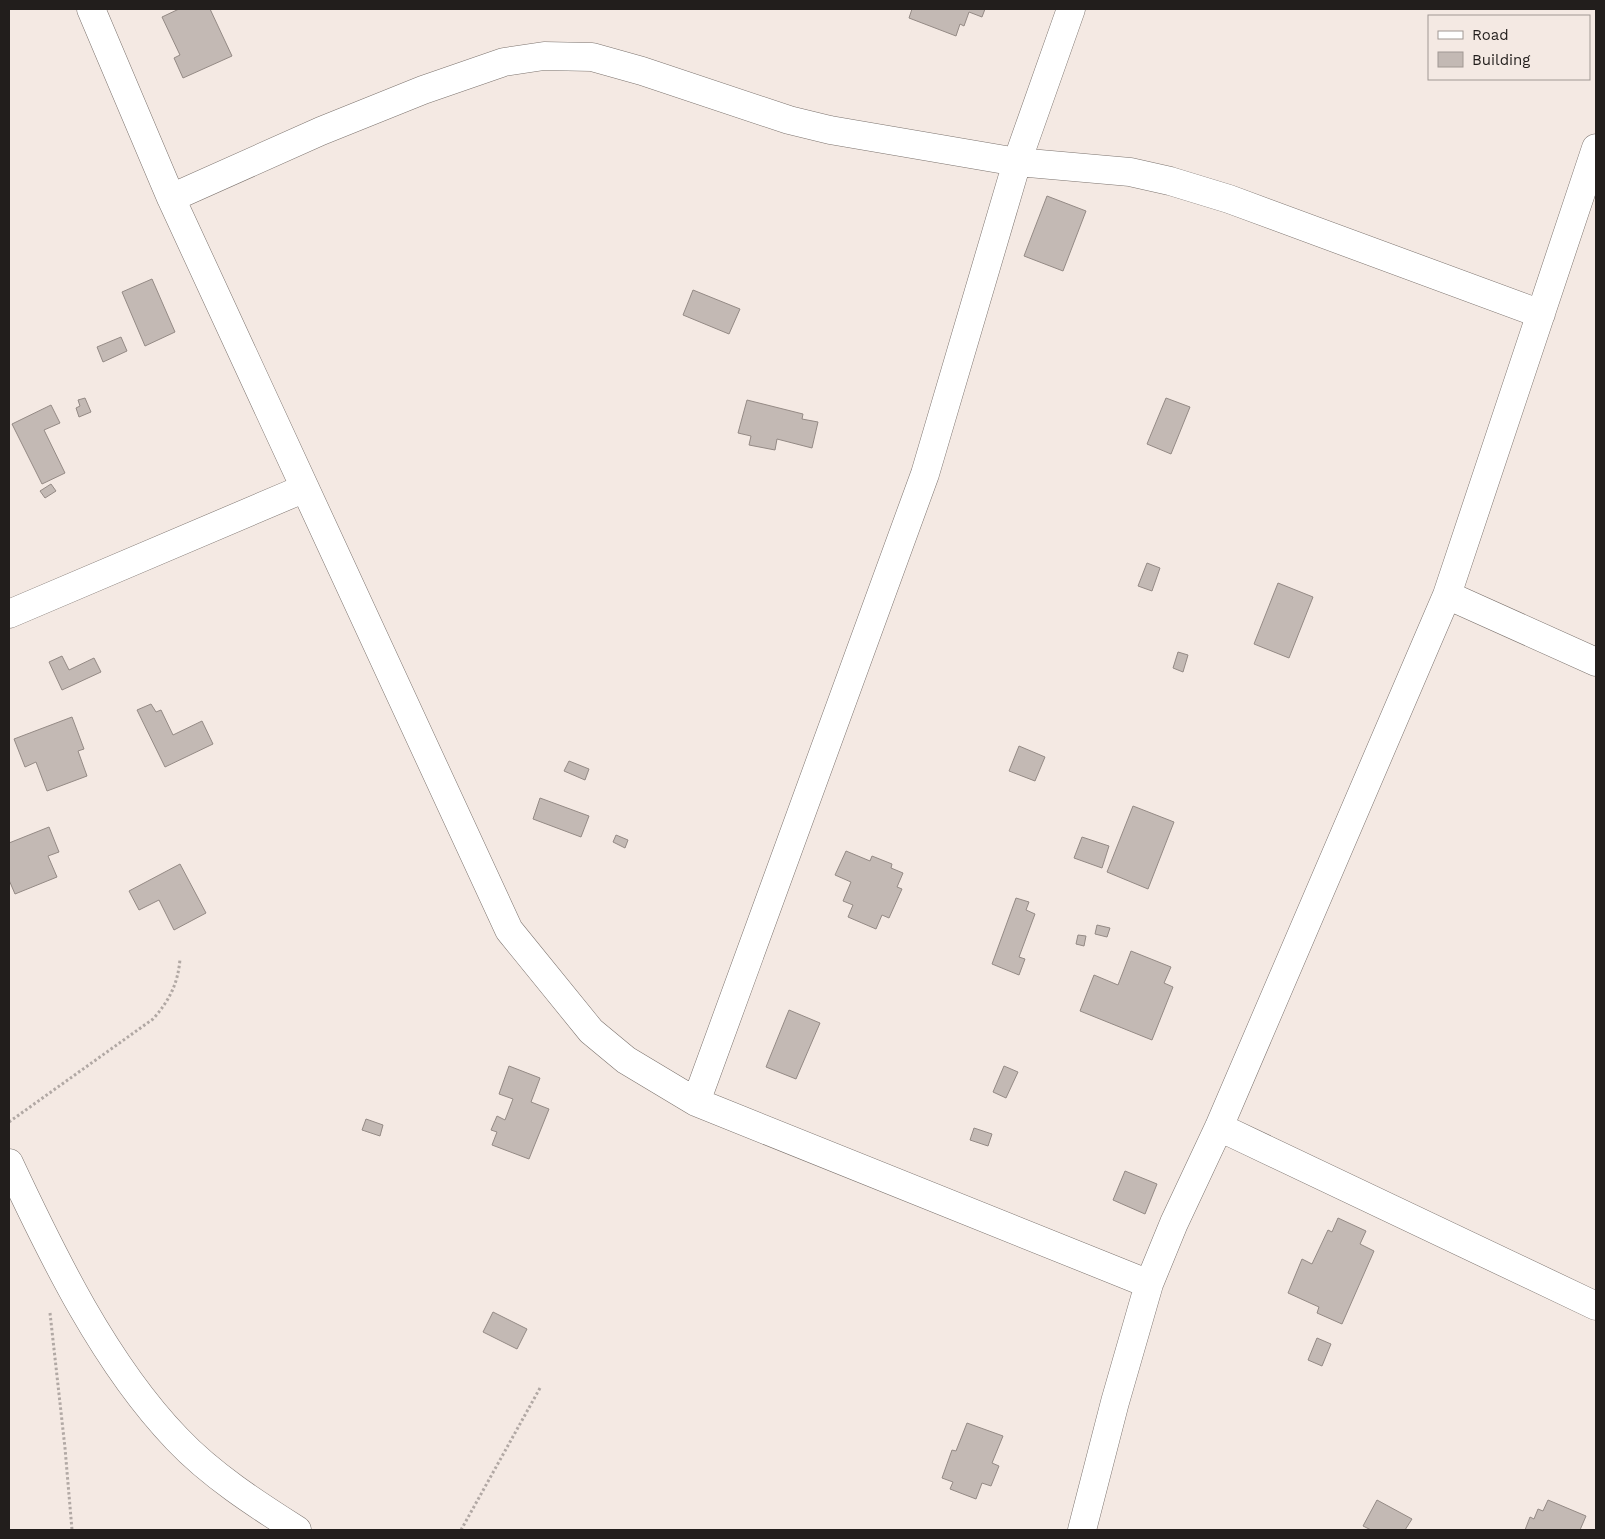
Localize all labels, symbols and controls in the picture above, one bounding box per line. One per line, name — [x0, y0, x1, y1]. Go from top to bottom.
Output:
legend — [1428, 15, 1590, 80]
text: Road — [1472, 26, 1509, 44]
text: Building — [1472, 51, 1530, 69]

